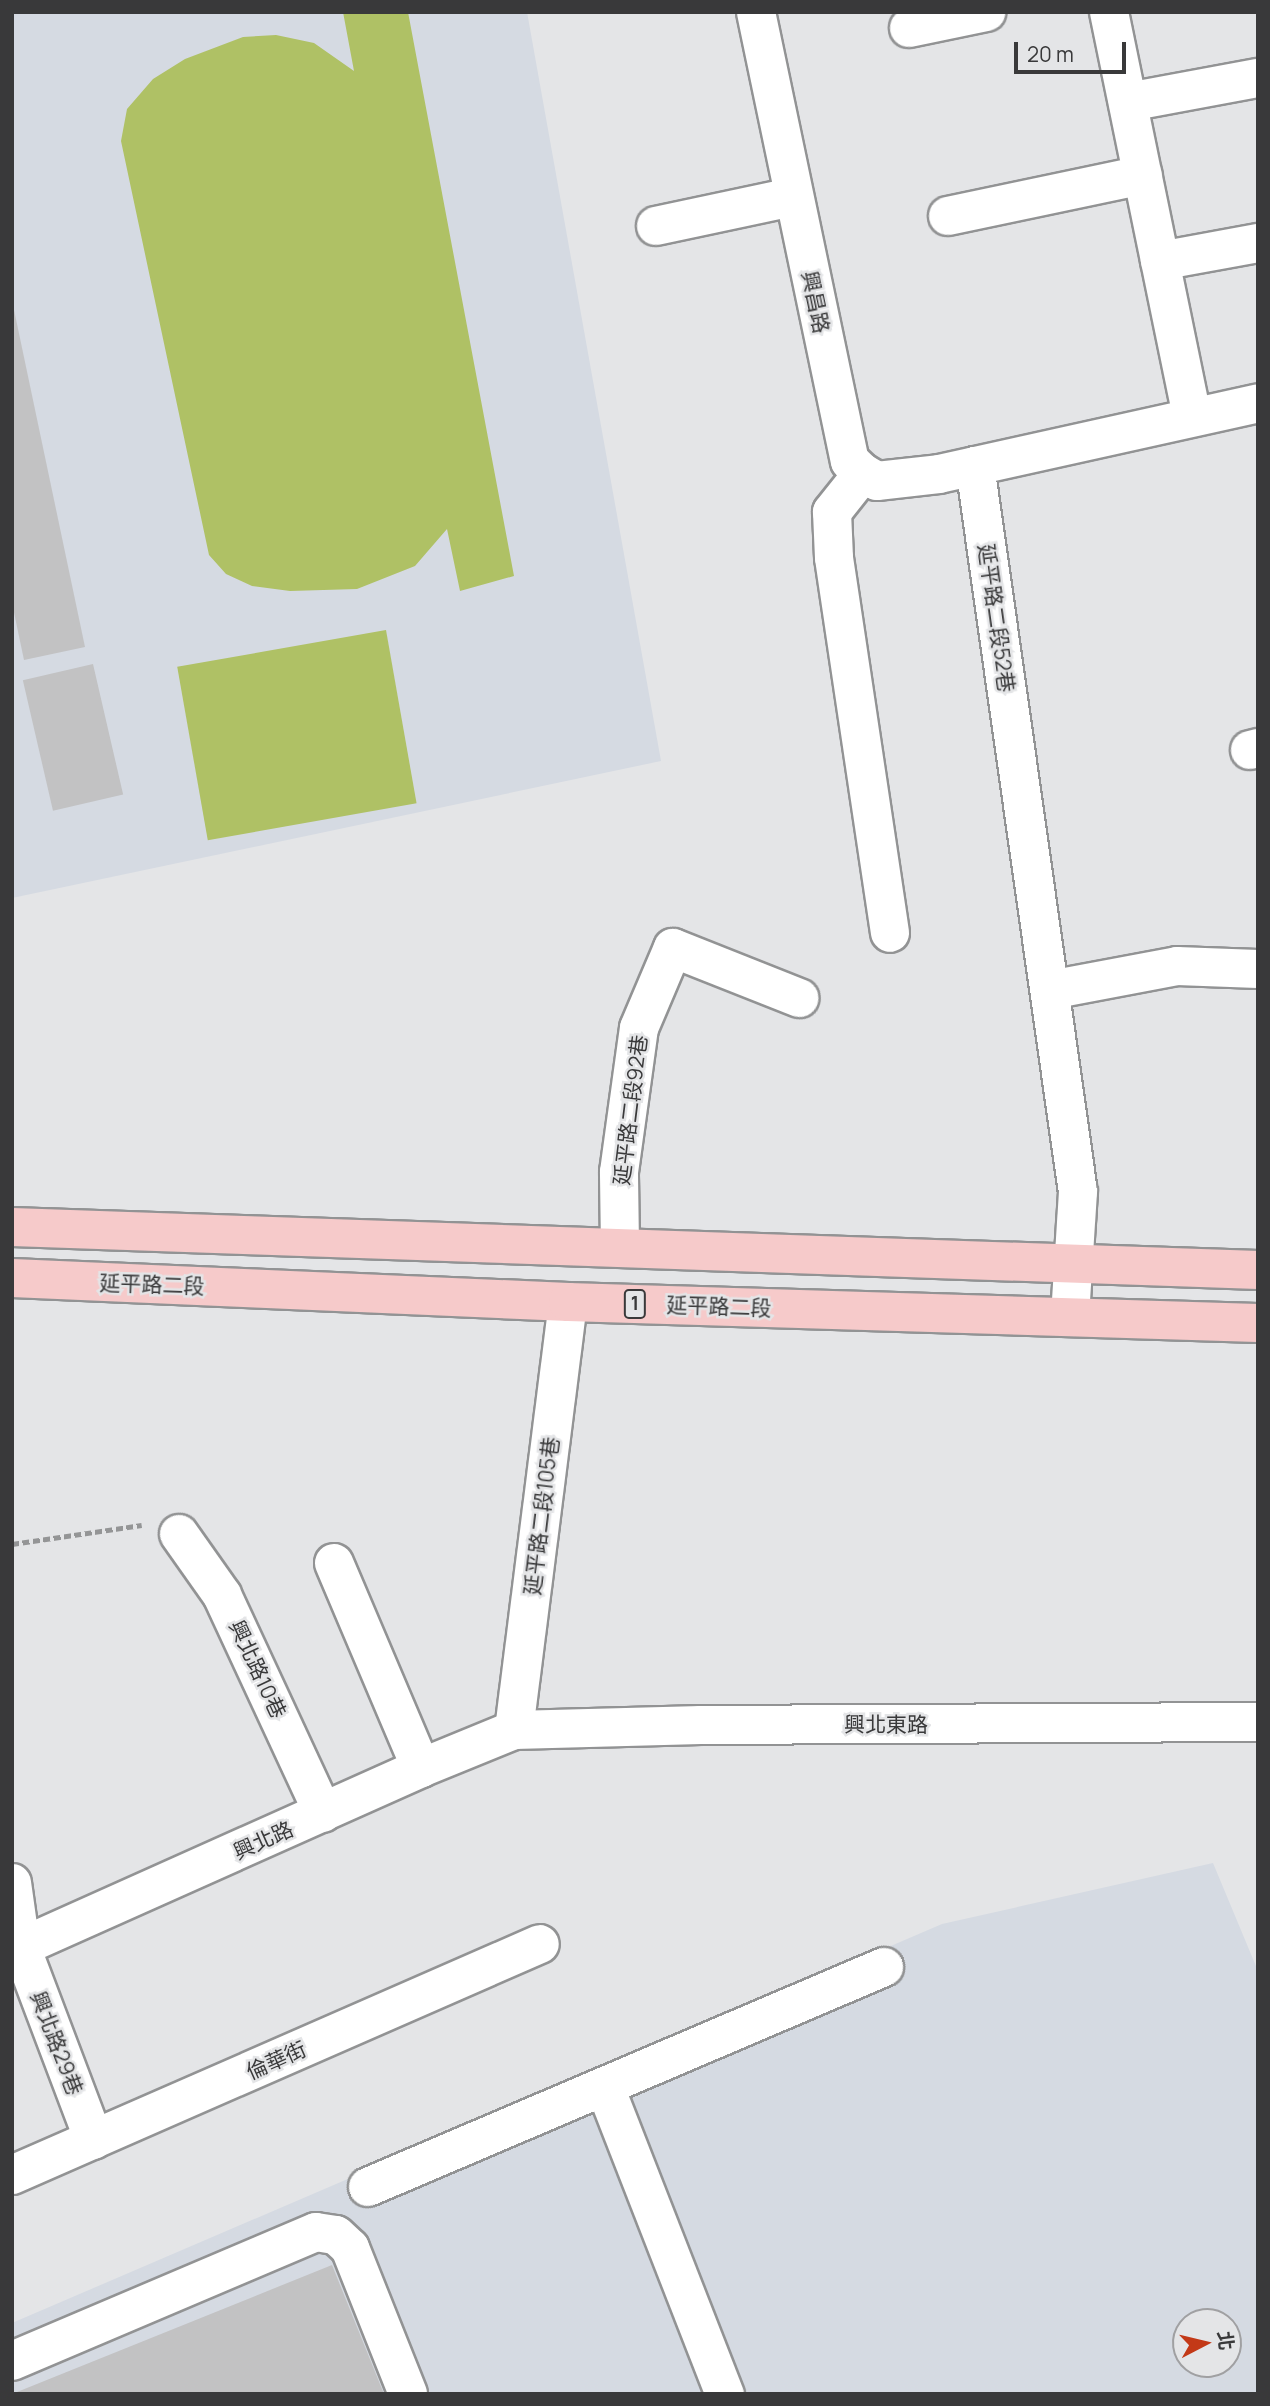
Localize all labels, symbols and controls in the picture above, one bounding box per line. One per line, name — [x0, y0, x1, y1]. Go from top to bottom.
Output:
scale bar — [1018, 28, 1130, 72]
text: 20 m — [1027, 40, 1074, 68]
street label: 興昌路 — [797, 269, 835, 335]
street label: 延平路二段52巷 — [974, 542, 1020, 694]
street label: 延平路二段92巷 — [608, 1034, 652, 1186]
street label: 延平路二段 — [99, 1270, 205, 1298]
road number: 1 — [623, 1288, 647, 1320]
street label: 延平路二段 — [666, 1292, 772, 1320]
street label: 延平路二段105巷 — [519, 1435, 563, 1597]
street label: 興北路10巷 — [224, 1616, 292, 1722]
street label: 興北東路 — [844, 1711, 928, 1737]
street label: 興北路 — [229, 1816, 297, 1864]
street label: 興北路29巷 — [26, 1988, 88, 2098]
street label: 倫華街 — [242, 2036, 310, 2084]
north arrow — [1172, 2308, 1242, 2378]
text: 北 — [1212, 2330, 1240, 2352]

